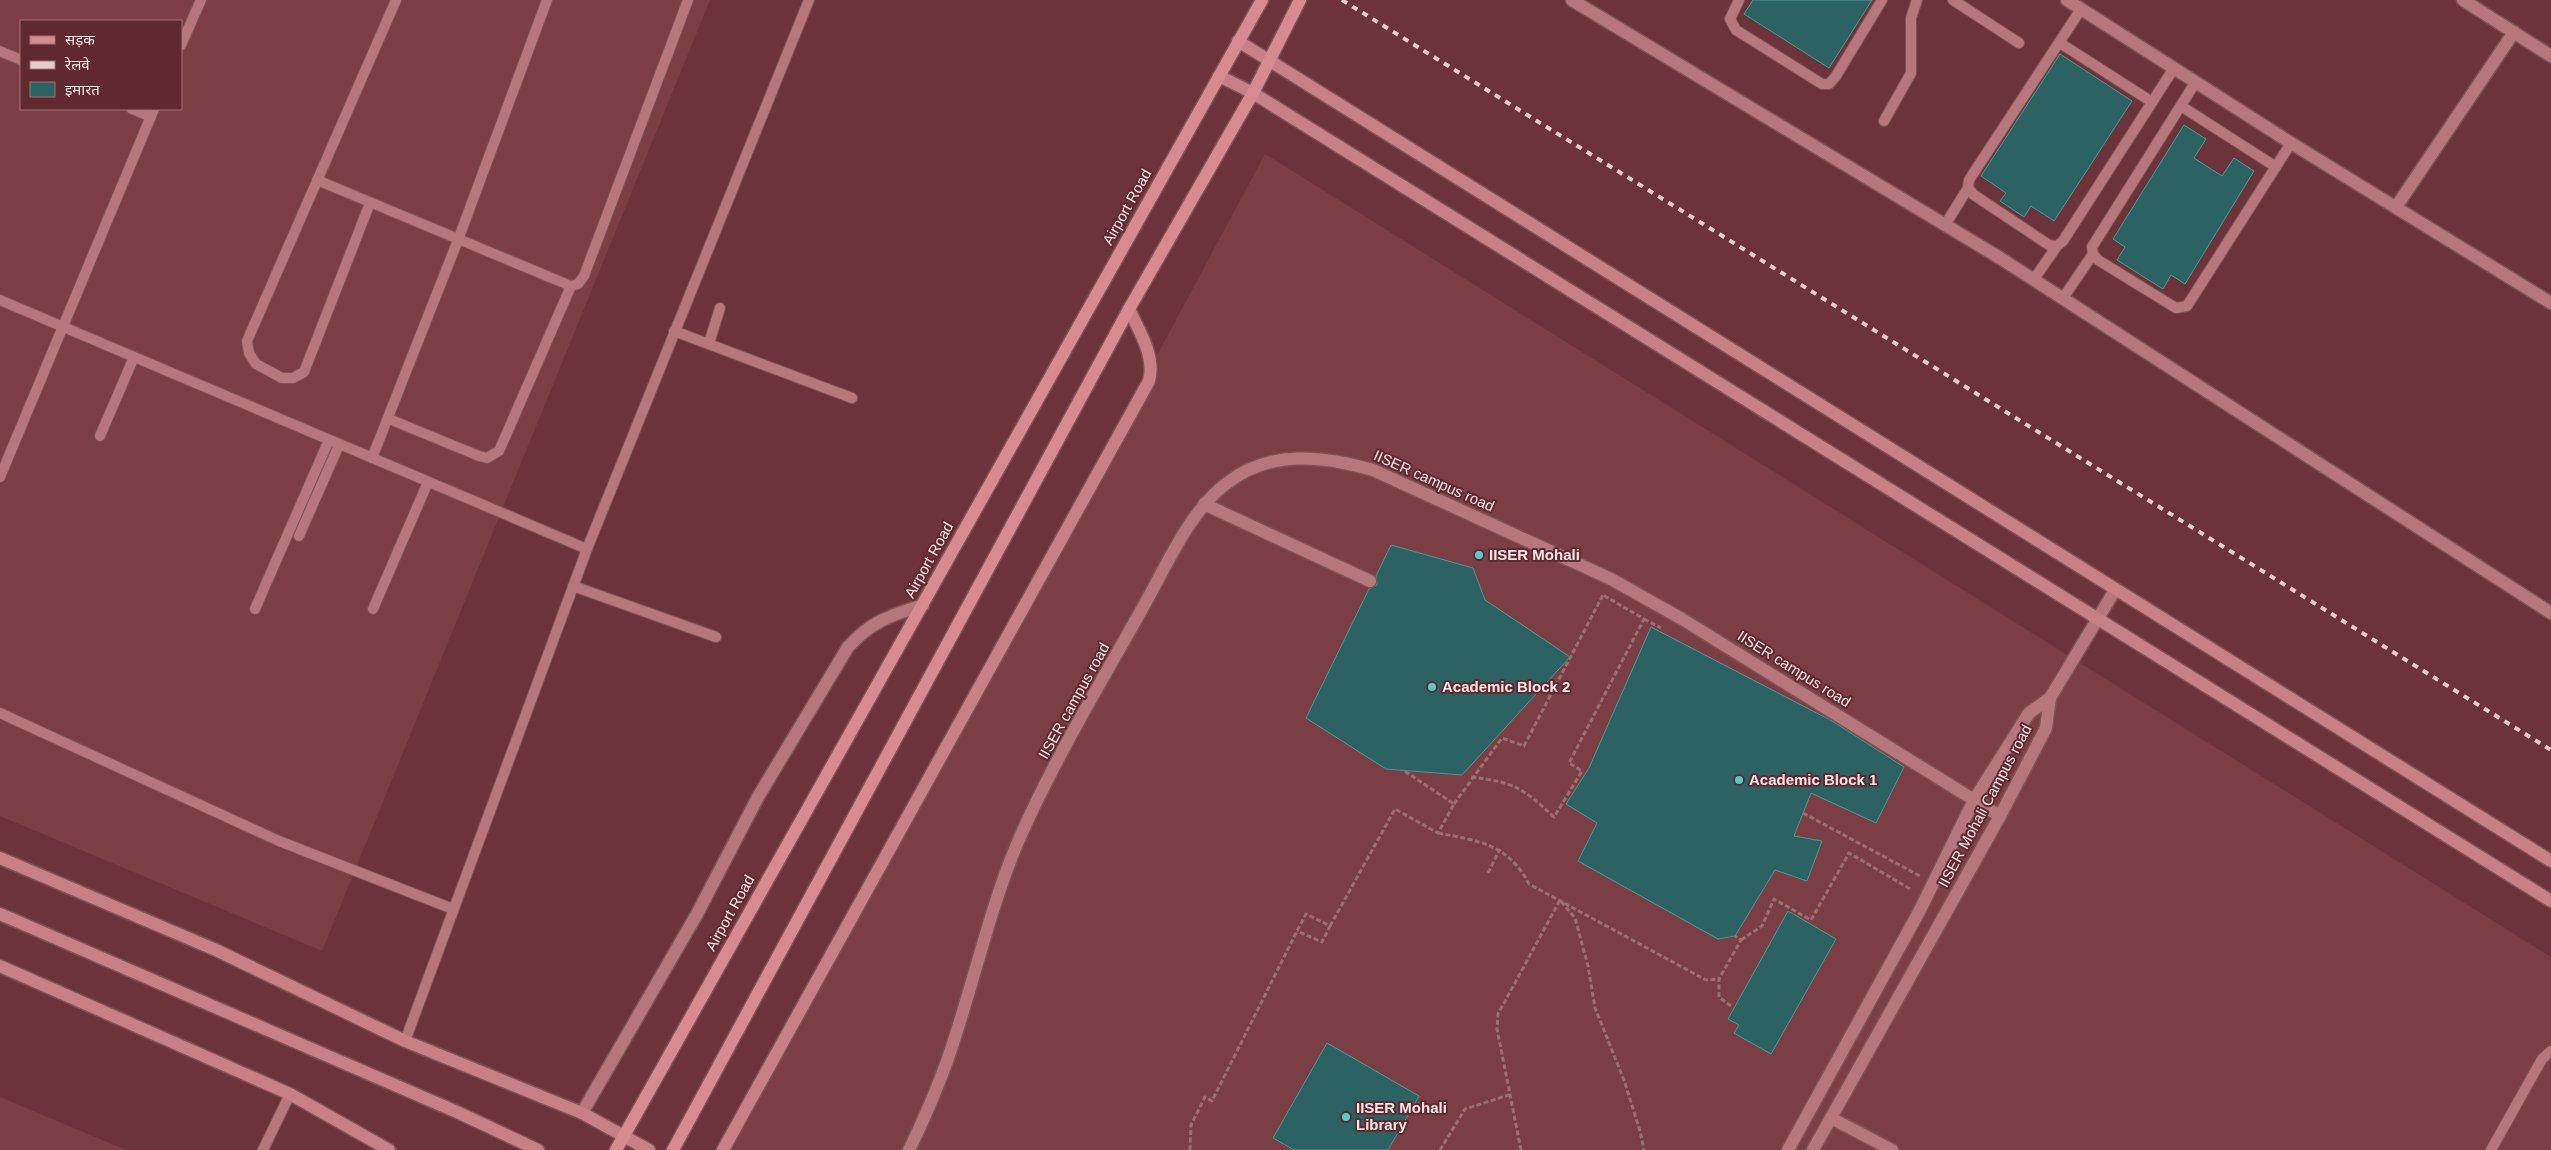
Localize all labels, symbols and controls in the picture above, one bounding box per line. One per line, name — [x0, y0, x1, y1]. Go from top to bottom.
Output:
legend — [20, 20, 182, 110]
text: सड़क — [65, 31, 95, 48]
text: रेलवे — [64, 56, 90, 73]
text: इमारत — [65, 81, 100, 98]
street label: Airport Road — [1099, 166, 1154, 248]
street label: IISER campus road — [1371, 446, 1497, 515]
street label: Airport Road — [901, 519, 956, 601]
place label: IISER Mohali — [1489, 546, 1580, 563]
marker: IISER Mohali — [1473, 549, 1485, 561]
street label: IISER campus road — [1735, 627, 1854, 710]
street label: IISER campus road — [1035, 640, 1113, 762]
place label: Academic Block 2 — [1442, 678, 1570, 695]
marker: Academic Block 2 — [1426, 681, 1438, 693]
street label: IISER Mohali Campus road — [1934, 722, 2035, 890]
place label: Academic Block 1 — [1749, 771, 1877, 788]
marker: Academic Block 1 — [1733, 774, 1745, 786]
street label: Airport Road — [702, 872, 757, 954]
place label: IISER Mohali Library — [1356, 1099, 1447, 1133]
marker: IISER Mohali Library — [1340, 1111, 1352, 1123]

